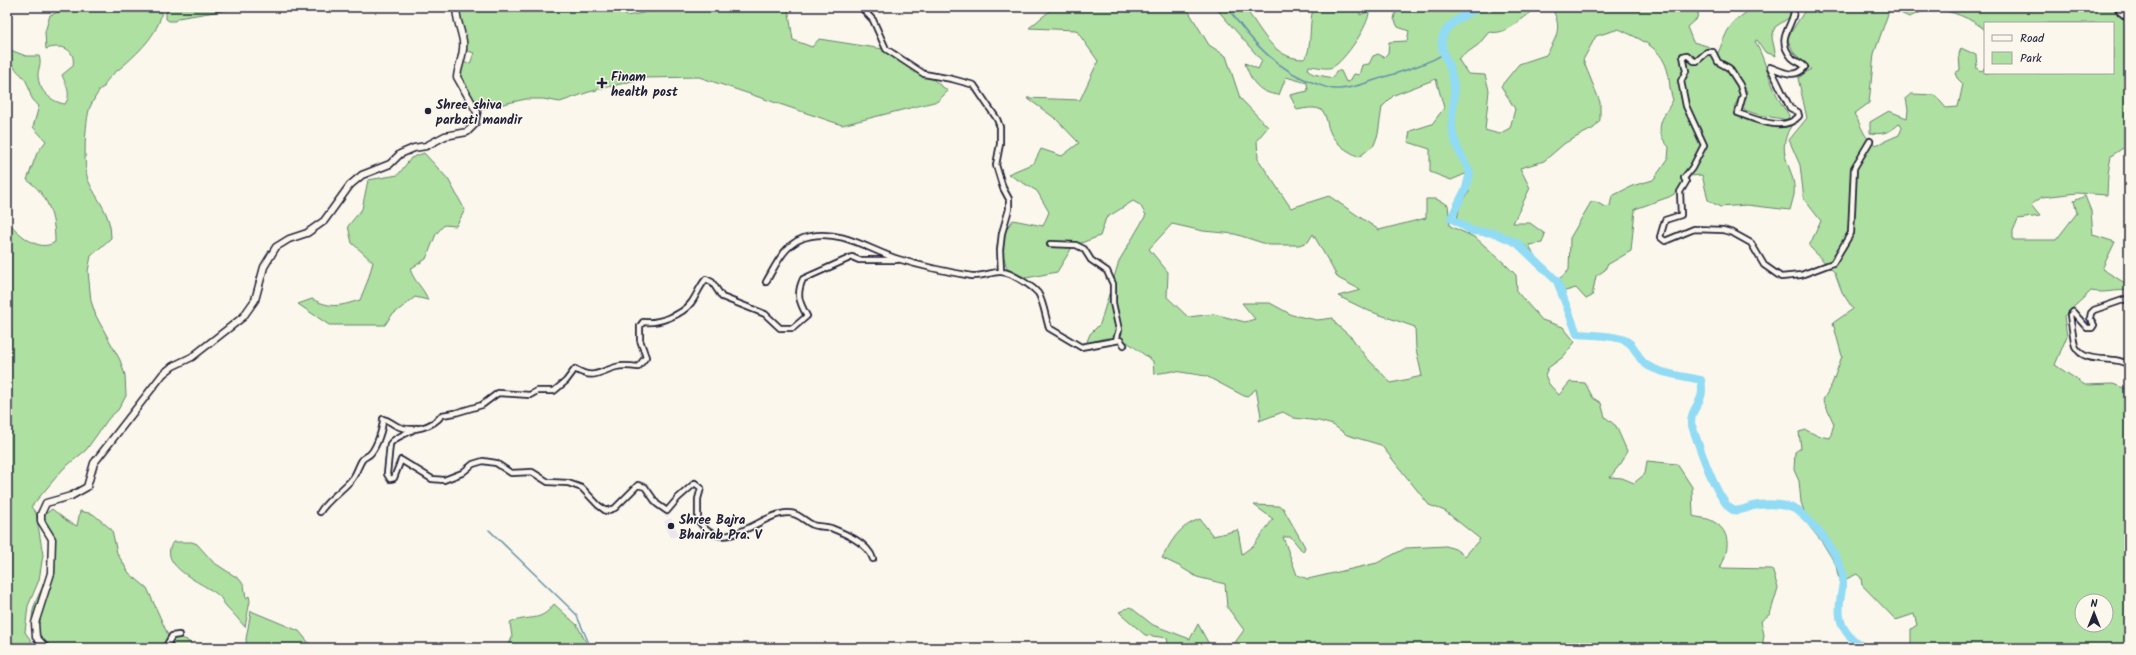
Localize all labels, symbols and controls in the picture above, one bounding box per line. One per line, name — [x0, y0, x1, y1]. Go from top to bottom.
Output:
legend — [1984, 22, 2114, 74]
text: Road — [2020, 29, 2045, 48]
text: Park — [2020, 49, 2042, 68]
place label: Finam health post — [611, 67, 678, 103]
marker: Finam health post — [596, 77, 608, 89]
place label: Shree shiva parbati mandir — [435, 95, 523, 131]
marker: Shree shiva parbati mandir — [423, 106, 433, 116]
place label: Shree Bajra Bhairab Pra. V — [679, 510, 763, 546]
marker: Shree Bajra Bhairab Pra. V — [666, 521, 676, 531]
north arrow — [2074, 593, 2114, 633]
text: N — [2091, 595, 2098, 613]

